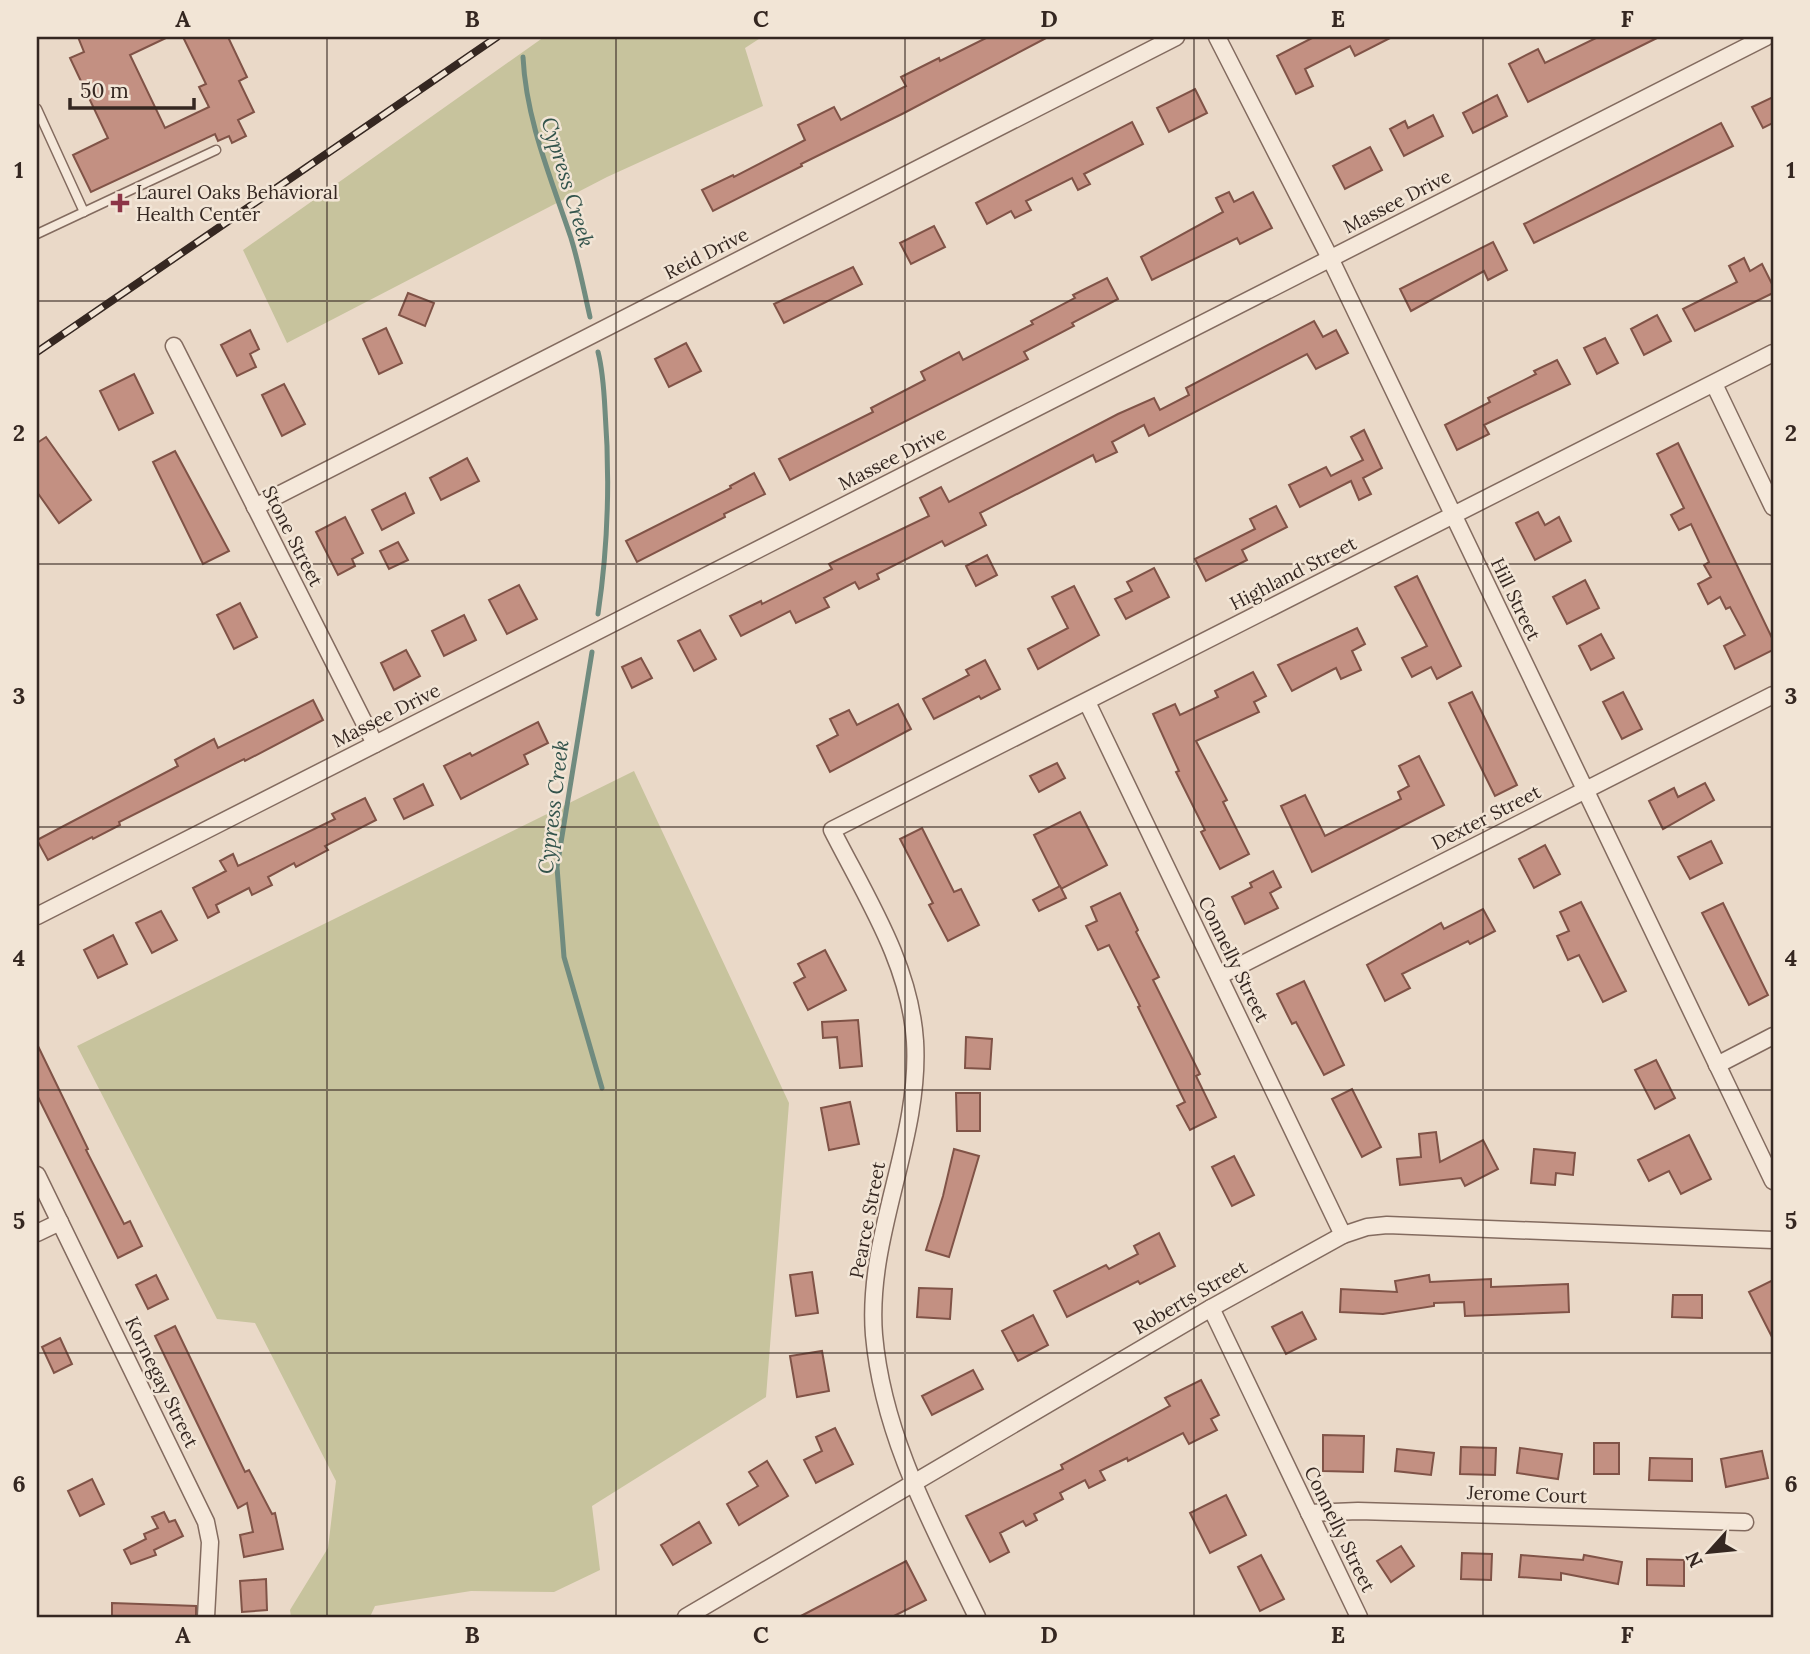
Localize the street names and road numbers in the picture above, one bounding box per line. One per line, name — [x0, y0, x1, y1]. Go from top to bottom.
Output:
street label: Massee Drive — [1339, 164, 1455, 238]
street label: Reid Drive — [660, 222, 752, 284]
street label: Massee Drive — [834, 421, 950, 495]
street label: Stone Street — [257, 482, 329, 591]
street label: Highland Street — [1226, 530, 1361, 615]
street label: Hill Street — [1486, 554, 1547, 645]
street label: Massee Drive — [328, 678, 444, 752]
street label: Dexter Street — [1427, 779, 1545, 855]
street label: Connelly Street — [1193, 892, 1275, 1026]
street label: Pearce Street — [844, 1159, 890, 1281]
street label: Roberts Street — [1129, 1254, 1252, 1339]
street label: Kornegay Street — [120, 1313, 204, 1452]
street label: Connelly Street — [1299, 1462, 1381, 1596]
street label: Jerome Court — [1466, 1480, 1588, 1508]

